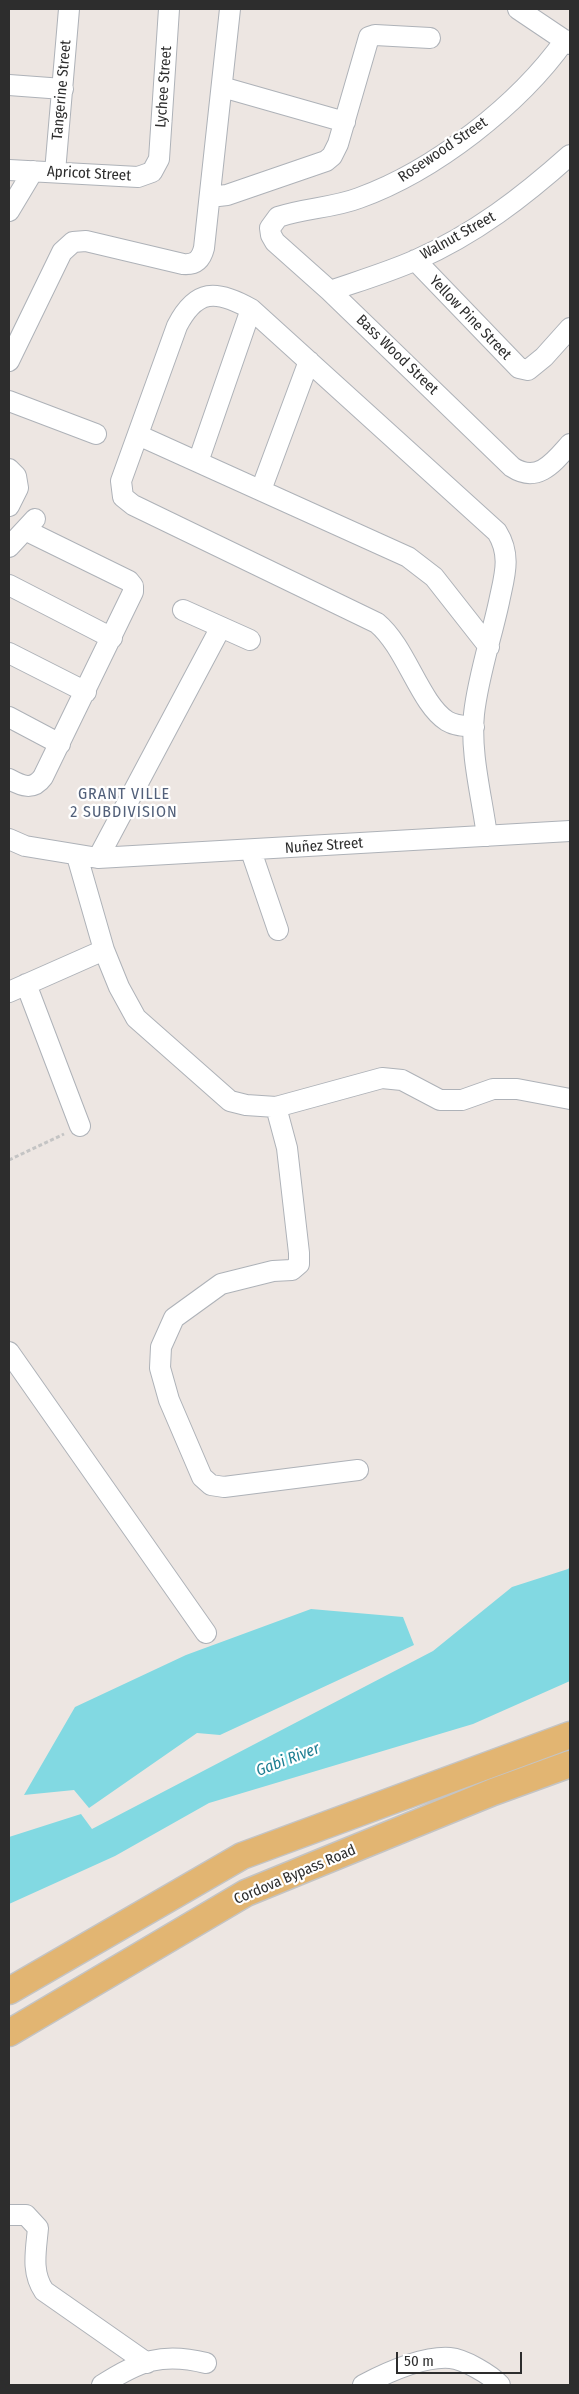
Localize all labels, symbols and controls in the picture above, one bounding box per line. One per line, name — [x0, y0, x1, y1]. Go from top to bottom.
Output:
street label: Tangerine Street — [49, 39, 75, 141]
street label: Lychee Street — [152, 46, 176, 128]
street label: Rosewood Street — [395, 114, 491, 186]
street label: Apricot Street — [46, 163, 132, 185]
street label: Walnut Street — [417, 208, 499, 264]
street label: Yellow Pine Street — [425, 272, 515, 364]
street label: Bass Wood Street — [352, 311, 442, 399]
district label: GRANT VILLE 2 SUBDIVISION — [69, 785, 179, 823]
street label: Nuñez Street — [284, 834, 364, 858]
water label: Gabi River — [254, 1739, 322, 1781]
street label: Cordova Bypass Road — [231, 1841, 359, 1909]
scale bar — [399, 2342, 525, 2374]
text: 50 m — [404, 2352, 434, 2370]

